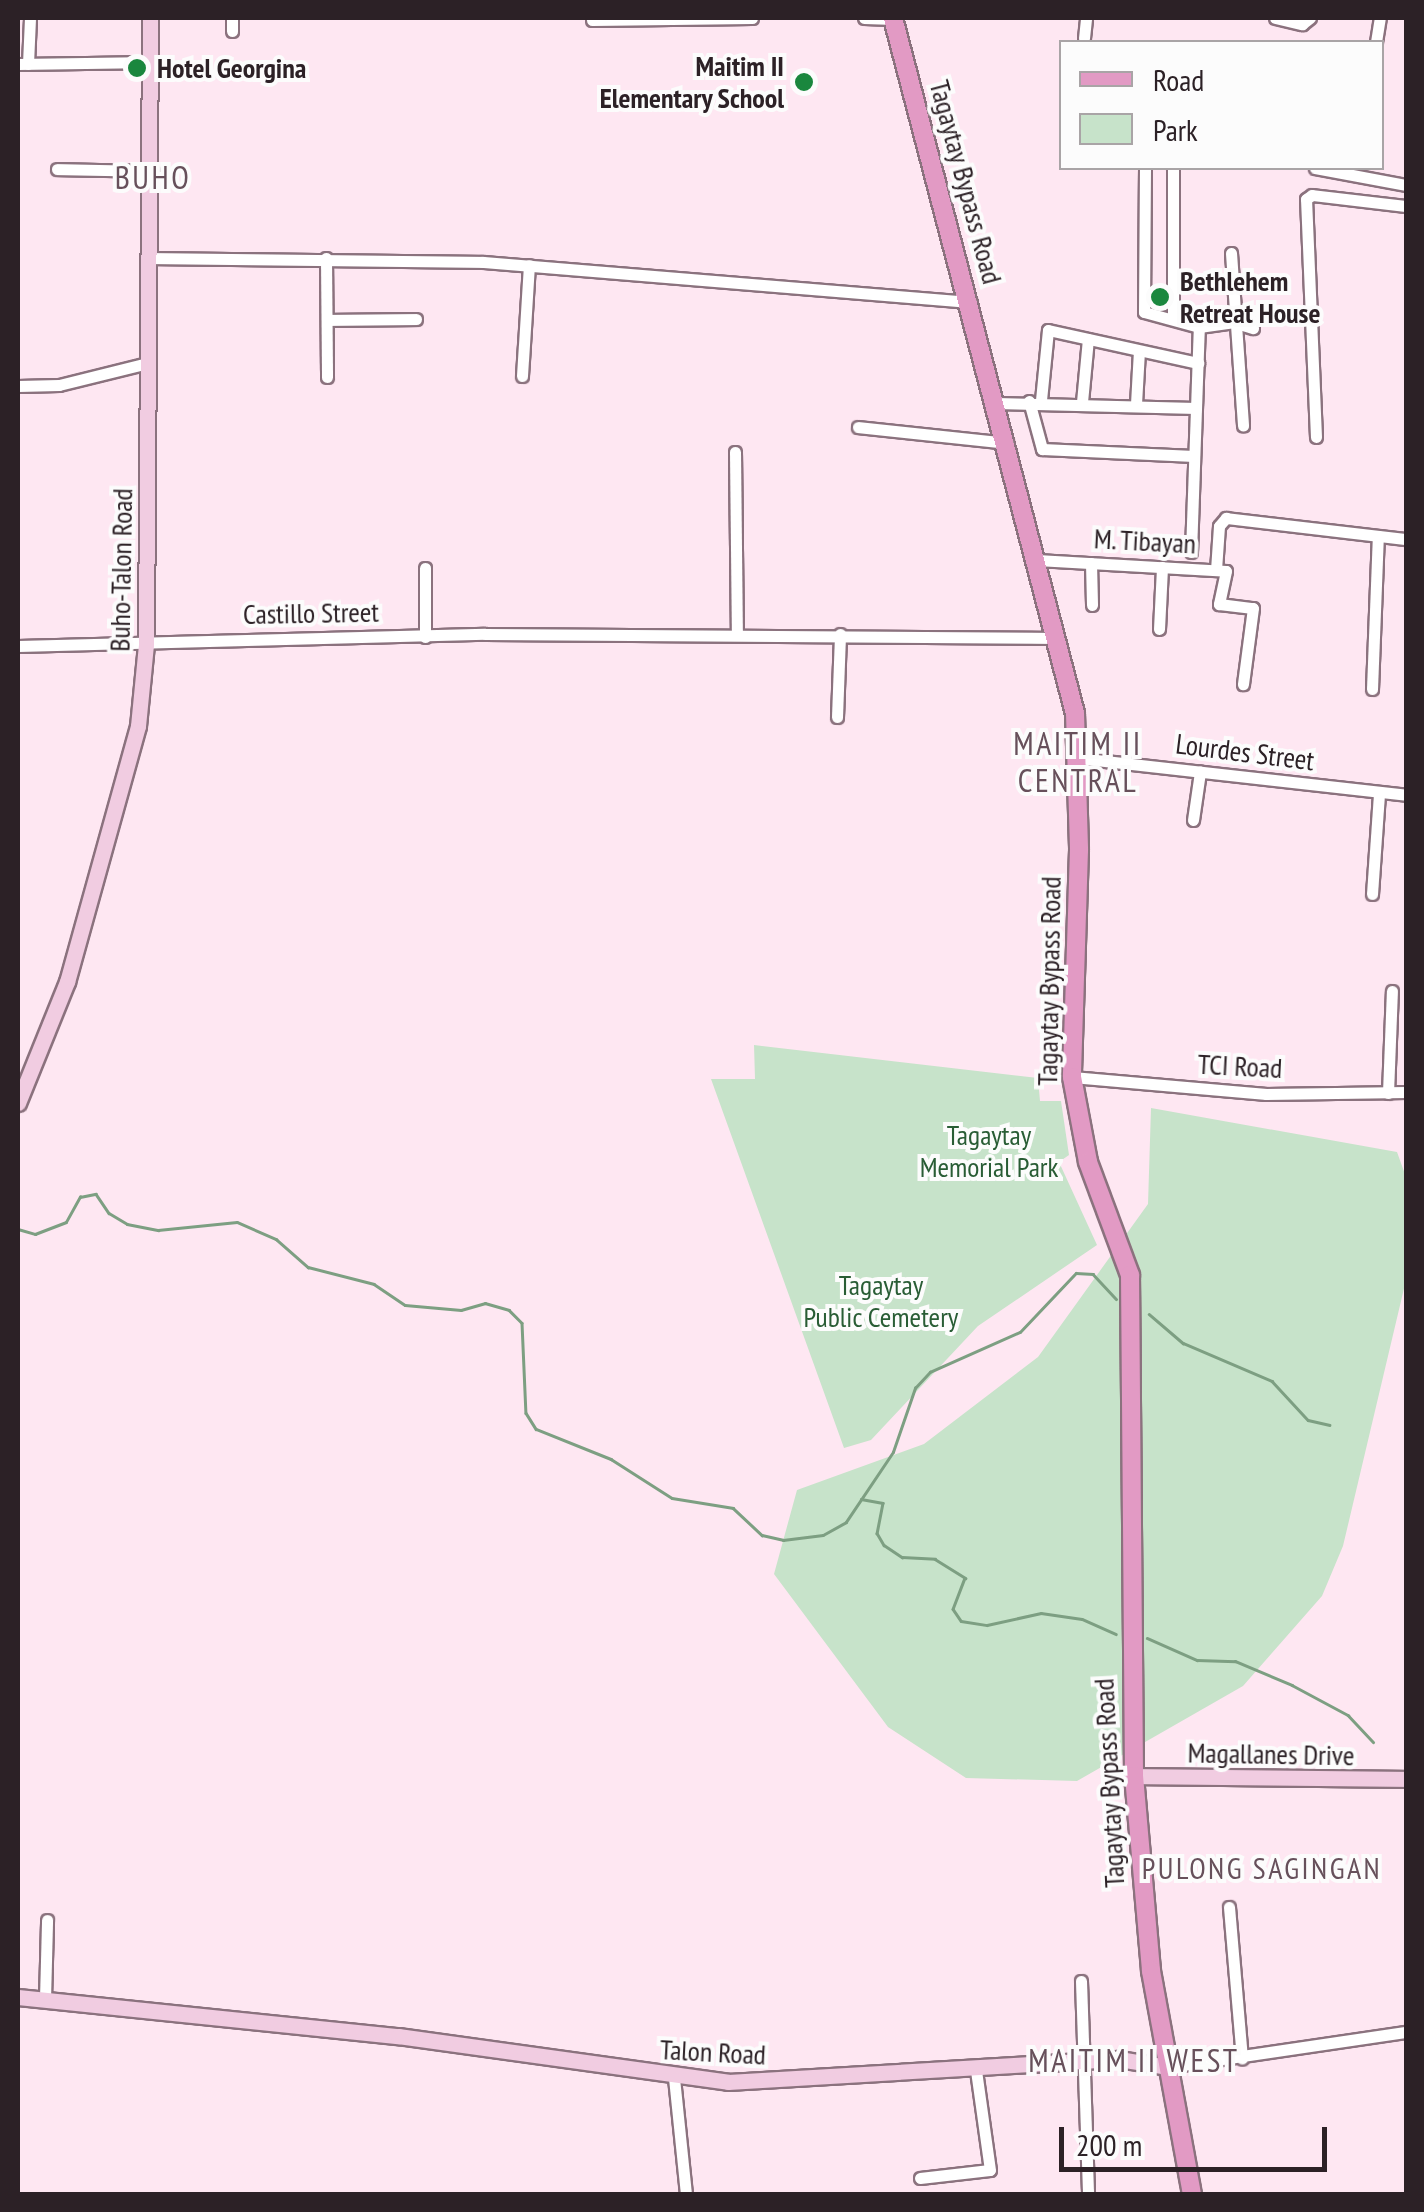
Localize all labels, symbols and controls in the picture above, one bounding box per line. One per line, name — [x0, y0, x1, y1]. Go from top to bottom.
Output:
legend — [1059, 40, 1384, 170]
place label: Maitim II Elementary School — [599, 49, 784, 115]
place label: Hotel Georgina — [157, 51, 307, 85]
marker: Hotel Georgina — [126, 57, 148, 79]
text: Road — [1153, 60, 1204, 99]
marker: Maitim II Elementary School — [793, 71, 815, 93]
street label: Tagaytay Bypass Road — [923, 76, 1009, 288]
text: Park — [1153, 110, 1198, 149]
district label: BUHO — [115, 158, 191, 196]
place label: Bethlehem Retreat House — [1180, 264, 1320, 330]
marker: Bethlehem Retreat House — [1149, 286, 1171, 308]
street label: Buho-Talon Road — [103, 488, 139, 652]
street label: M. Tibayan — [1092, 521, 1198, 561]
street label: Castillo Street — [243, 595, 379, 631]
district label: MAITIM II CENTRAL — [1013, 725, 1143, 800]
street label: Lourdes Street — [1174, 727, 1316, 777]
street label: Tagaytay Bypass Road — [1030, 876, 1068, 1086]
street label: TCI Road — [1197, 1047, 1283, 1085]
park label: Tagaytay Memorial Park — [920, 1118, 1058, 1184]
park label: Tagaytay Public Cemetery — [803, 1268, 959, 1334]
street label: Tagaytay Bypass Road — [1087, 1677, 1131, 1889]
street label: Magallanes Drive — [1187, 1736, 1355, 1772]
district label: PULONG SAGINGAN — [1142, 1850, 1382, 1886]
street label: Talon Road — [659, 2032, 767, 2072]
district label: MAITIM II WEST — [1028, 2041, 1240, 2079]
scale bar — [1064, 2107, 1332, 2169]
text: 200 m — [1076, 2125, 1142, 2164]

